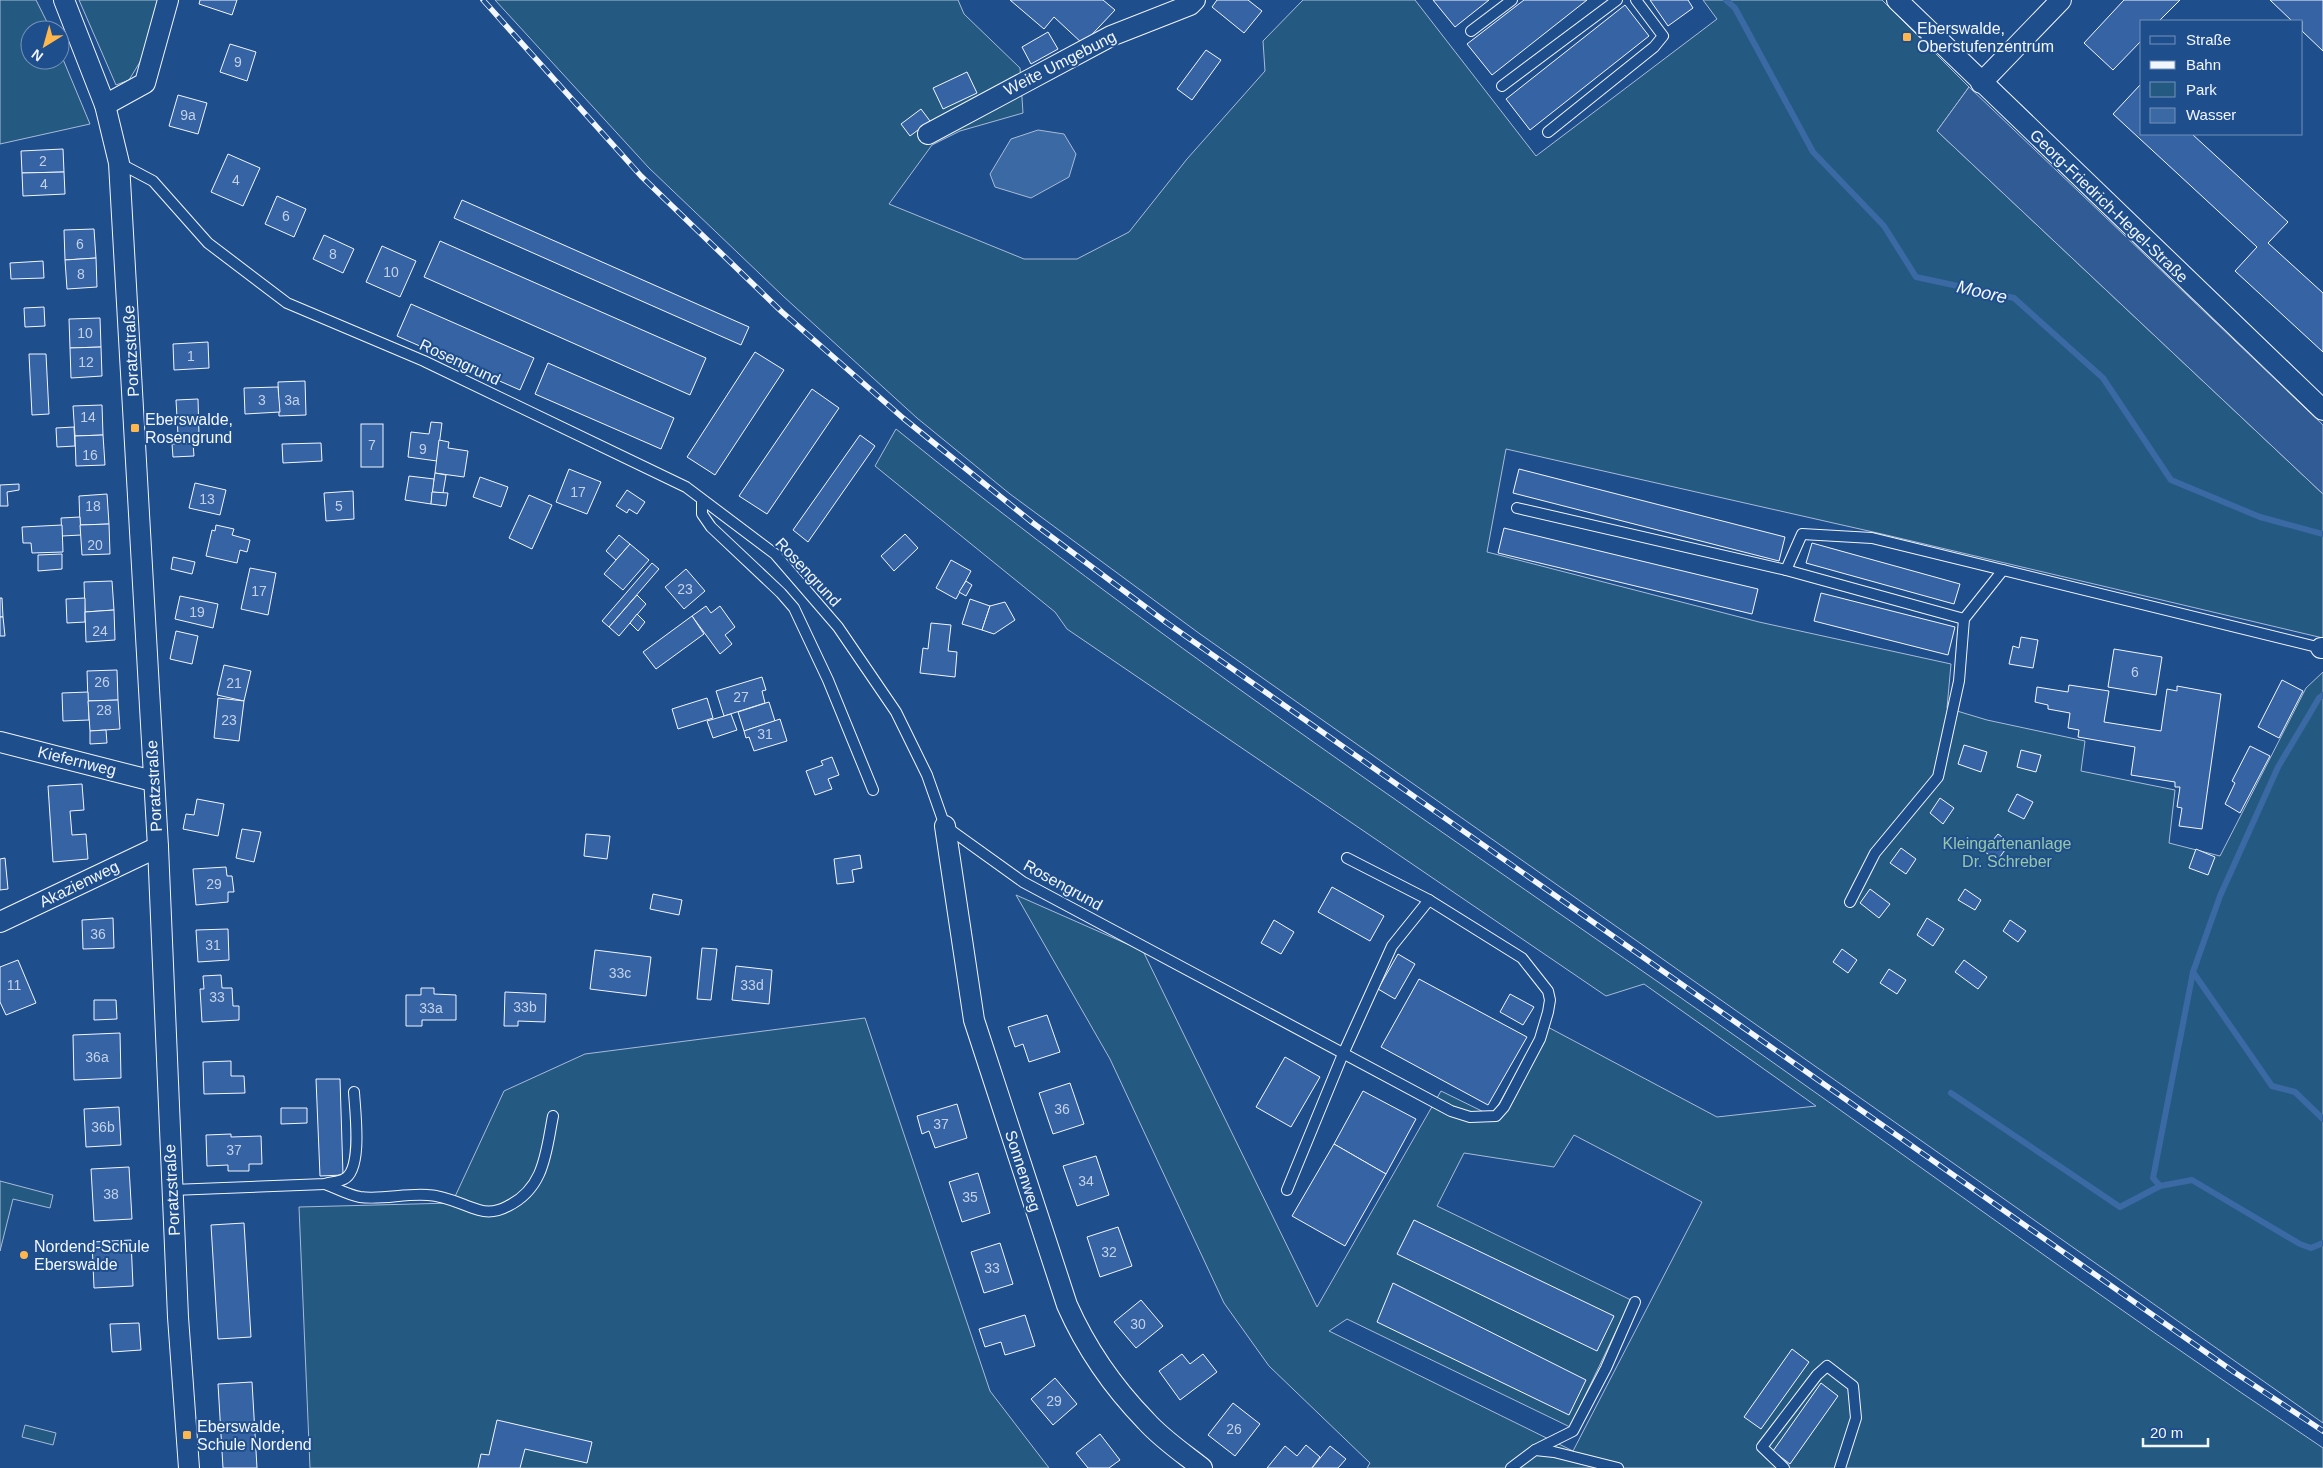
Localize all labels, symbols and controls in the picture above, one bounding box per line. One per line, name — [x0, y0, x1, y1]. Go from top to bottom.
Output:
north arrow — [20, 20, 70, 70]
place label: Eberswalde, Oberstufenzentrum — [1917, 20, 2054, 55]
legend — [2140, 20, 2303, 135]
street label: Weite Umgebung — [1001, 27, 1119, 99]
marker: Eberswalde, Oberstufenzentrum — [1901, 31, 1913, 43]
text: Straße — [2186, 31, 2231, 48]
text: N — [28, 46, 46, 65]
house number: 9 — [234, 54, 242, 70]
text: Bahn — [2186, 56, 2221, 73]
text: Park — [2186, 81, 2217, 98]
text: Wasser — [2186, 106, 2236, 123]
house number: 9a — [180, 107, 196, 123]
street label: Georg-Friedrich-Hegel-Straße — [2027, 126, 2191, 286]
house number: 2 — [39, 153, 47, 169]
house number: 4 — [232, 172, 240, 188]
house number: 4 — [40, 176, 48, 192]
house number: 6 — [282, 208, 290, 224]
house number: 6 — [76, 236, 84, 252]
house number: 8 — [329, 246, 337, 262]
house number: 10 — [383, 264, 399, 280]
house number: 8 — [77, 266, 85, 282]
water label: Moore — [1955, 277, 2009, 307]
street label: Poratzstraße — [120, 305, 142, 397]
house number: 10 — [77, 325, 93, 341]
street label: Rosengrund — [417, 336, 503, 388]
house number: 1 — [187, 348, 195, 364]
house number: 12 — [78, 354, 94, 370]
house number: 3 — [258, 392, 266, 408]
house number: 3a — [284, 392, 300, 408]
house number: 14 — [80, 409, 96, 425]
place label: Eberswalde, Rosengrund — [145, 411, 233, 446]
marker: Eberswalde, Rosengrund — [129, 422, 141, 434]
house number: 7 — [368, 437, 376, 453]
house number: 9 — [419, 441, 427, 457]
house number: 16 — [82, 447, 98, 463]
house number: 17 — [570, 484, 586, 500]
house number: 13 — [199, 491, 215, 507]
house number: 18 — [85, 498, 101, 514]
house number: 5 — [335, 498, 343, 514]
street label: Rosengrund — [772, 534, 844, 610]
house number: 20 — [87, 537, 103, 553]
house number: 23 — [677, 581, 693, 597]
house number: 17 — [251, 583, 267, 599]
house number: 19 — [189, 604, 205, 620]
house number: 24 — [92, 623, 108, 639]
house number: 6 — [2131, 664, 2139, 680]
house number: 26 — [94, 674, 110, 690]
house number: 21 — [226, 675, 242, 691]
house number: 27 — [733, 689, 749, 705]
house number: 28 — [96, 702, 112, 718]
house number: 23 — [221, 712, 237, 728]
house number: 31 — [757, 726, 773, 742]
street label: Poratzstraße — [143, 740, 165, 832]
street label: Kiefernweg — [36, 743, 118, 779]
park label: Kleingartenanlage Dr. Schreber — [1943, 835, 2072, 870]
street label: Rosengrund — [1021, 856, 1105, 914]
street label: Akazienweg — [36, 857, 122, 911]
house number: 29 — [206, 876, 222, 892]
house number: 36 — [90, 926, 106, 942]
house number: 31 — [205, 937, 221, 953]
house number: 33c — [609, 965, 631, 981]
house number: 11 — [7, 977, 21, 993]
house number: 33d — [740, 977, 764, 993]
house number: 33 — [209, 989, 225, 1005]
house number: 33b — [513, 999, 537, 1015]
house number: 33a — [419, 1000, 443, 1016]
house number: 36a — [85, 1049, 109, 1065]
house number: 36 — [1054, 1101, 1070, 1117]
house number: 37 — [933, 1116, 949, 1132]
house number: 36b — [91, 1119, 115, 1135]
street label: Sonnenweg — [1002, 1128, 1044, 1214]
house number: 37 — [226, 1142, 242, 1158]
street label: Poratzstraße — [161, 1144, 183, 1236]
house number: 34 — [1078, 1173, 1094, 1189]
house number: 38 — [103, 1186, 119, 1202]
house number: 35 — [962, 1189, 978, 1205]
place label: Nordend-Schule Eberswalde — [34, 1238, 150, 1273]
house number: 32 — [1101, 1244, 1117, 1260]
marker: Nordend-Schule Eberswalde — [18, 1249, 30, 1261]
house number: 33 — [984, 1260, 1000, 1276]
house number: 30 — [1130, 1316, 1146, 1332]
house number: 29 — [1046, 1393, 1062, 1409]
scale bar — [2143, 1416, 2208, 1448]
place label: Eberswalde, Schule Nordend — [197, 1418, 312, 1453]
house number: 26 — [1226, 1421, 1242, 1437]
text: 20 m — [2150, 1424, 2183, 1441]
marker: Eberswalde, Schule Nordend — [181, 1429, 193, 1441]

